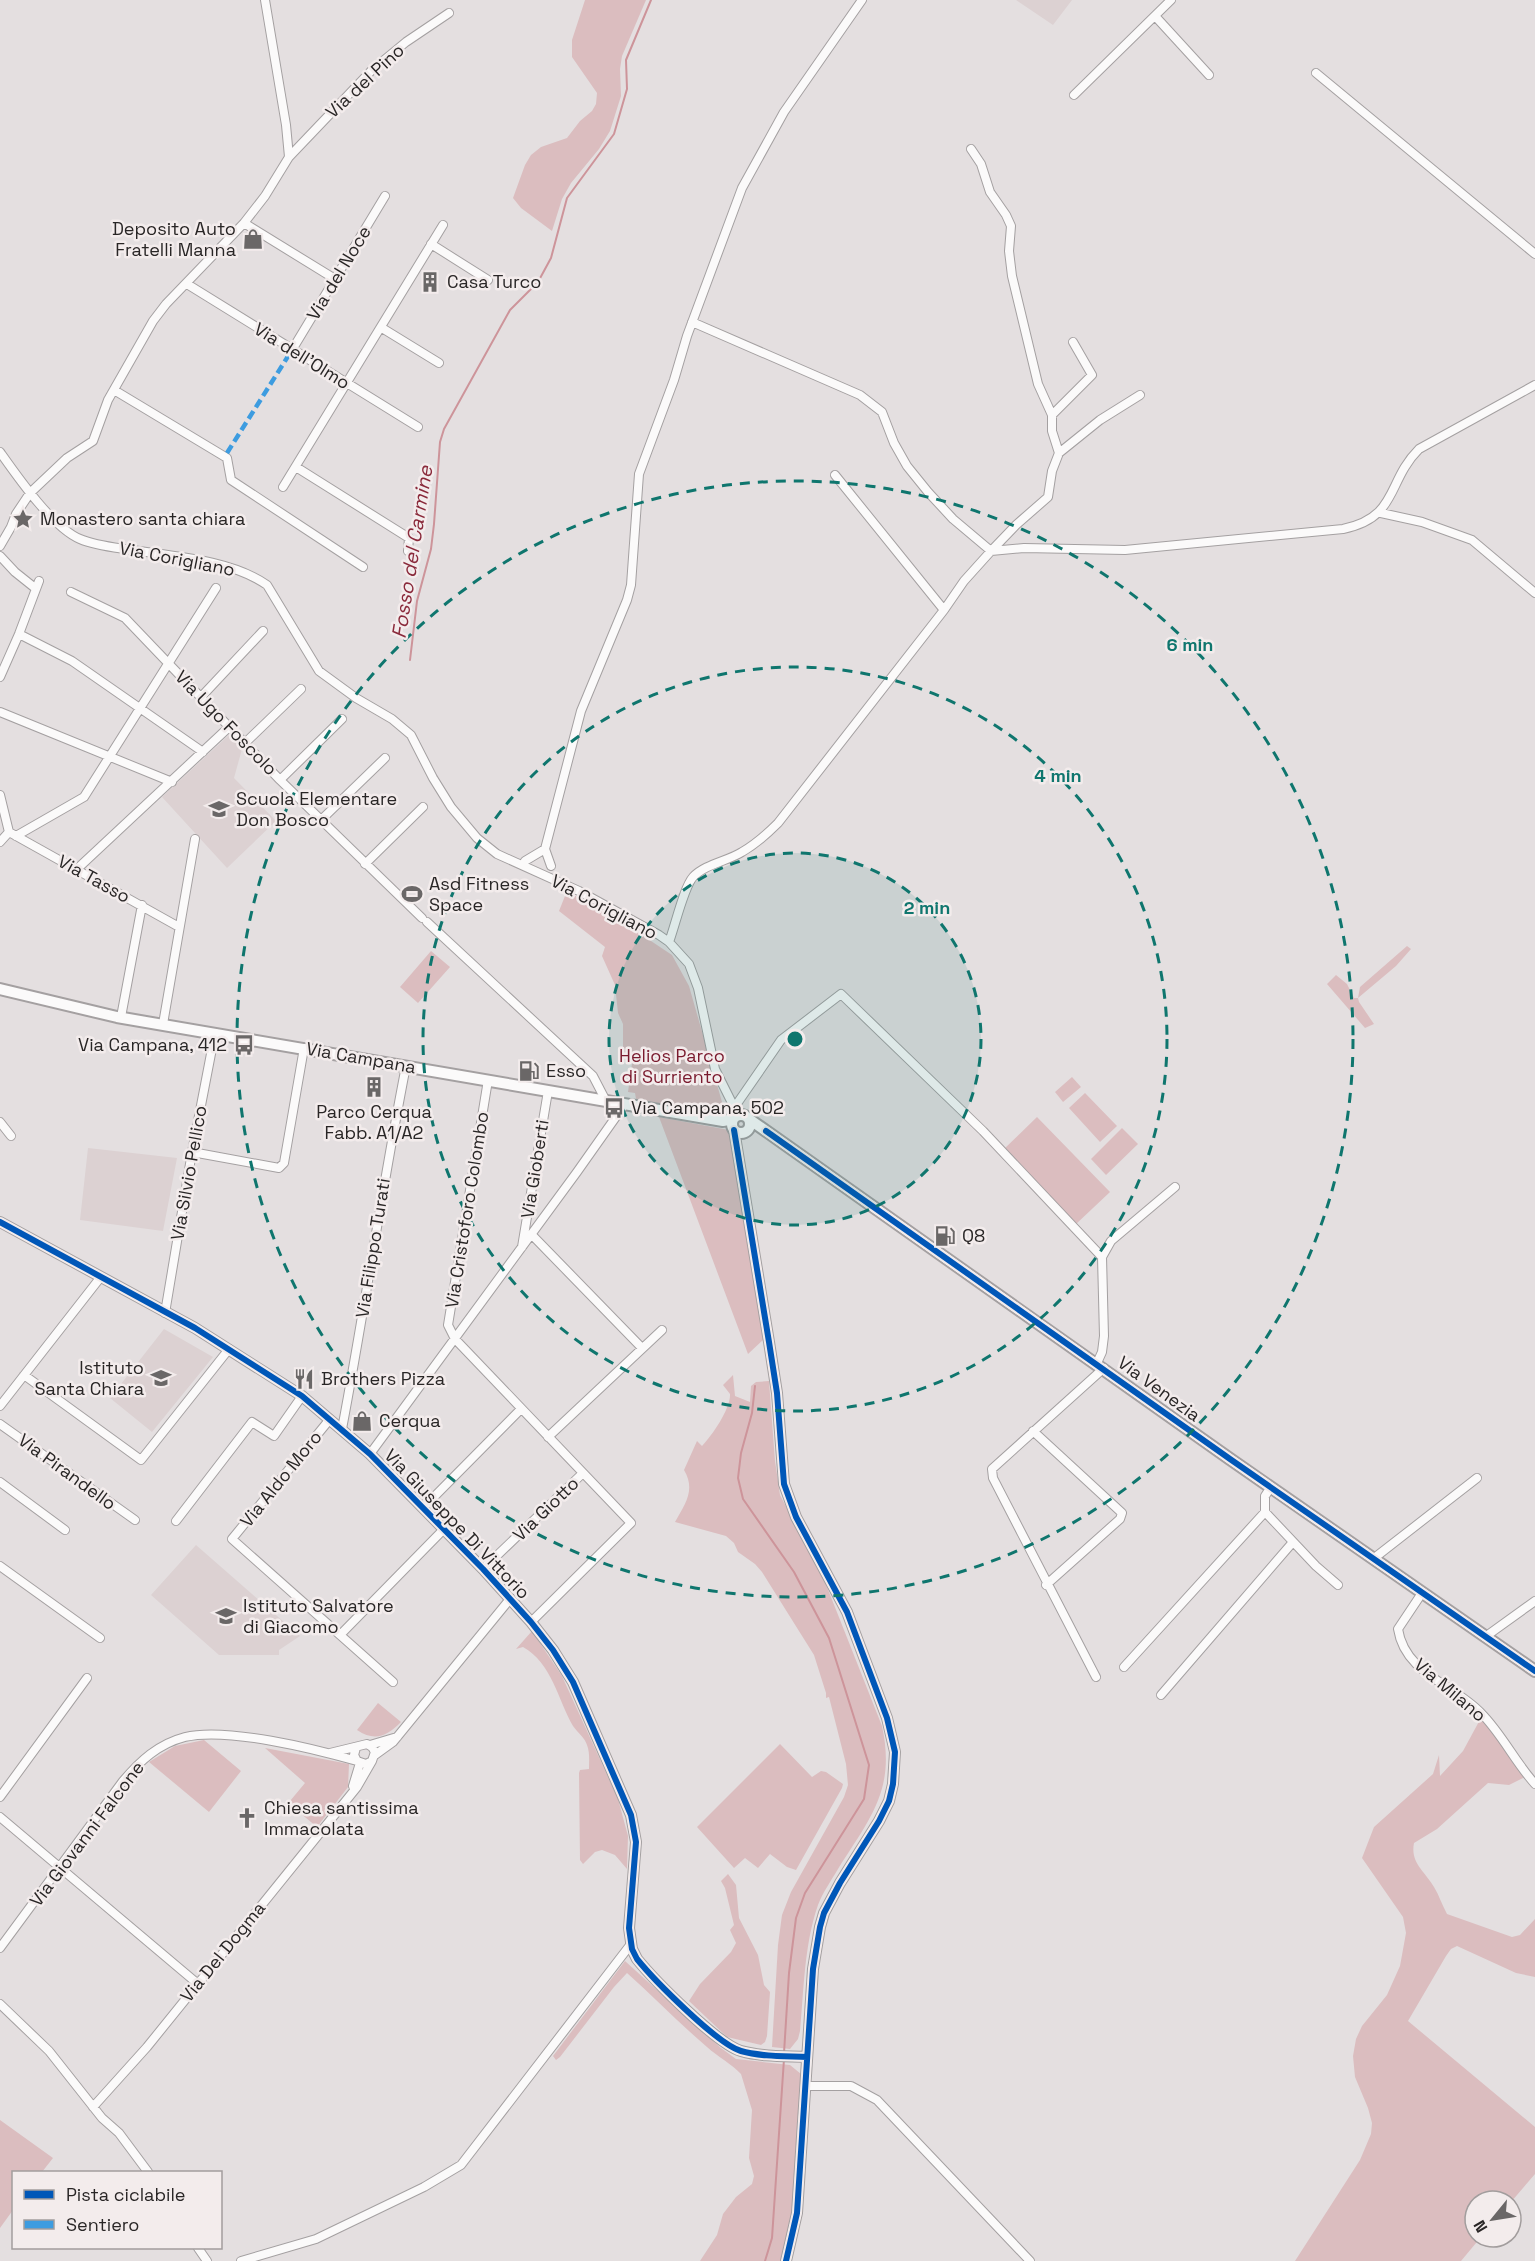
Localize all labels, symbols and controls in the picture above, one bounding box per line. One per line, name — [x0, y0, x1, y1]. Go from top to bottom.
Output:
street label: Via del Pino — [321, 38, 409, 123]
place label: Deposito Auto Fratelli Manna — [112, 217, 236, 261]
street label: Via del Noce — [301, 221, 376, 324]
shop icon: Deposito Auto Fratelli Manna — [241, 227, 265, 251]
building icon: Casa Turco — [418, 270, 442, 294]
place label: Casa Turco — [447, 270, 541, 293]
street label: Via dell'Olmo — [250, 317, 355, 394]
water label: Fosso del Carmine — [386, 463, 439, 640]
place icon: Monastero santa chiara — [11, 507, 35, 531]
place label: Monastero santa chiara — [40, 507, 245, 530]
street label: Via Corigliano — [117, 536, 237, 581]
text: 6 min — [1167, 633, 1213, 656]
street label: Via Ugo Foscolo — [170, 665, 282, 780]
text: 4 min — [1034, 764, 1082, 787]
place label: Scuola Elementare Don Bosco — [236, 787, 397, 831]
school or university icon: Scuola Elementare Don Bosco — [207, 797, 231, 821]
street label: Via Tasso — [54, 849, 135, 908]
street label: Via Corigliano — [547, 869, 661, 944]
place label: Asd Fitness Space — [429, 872, 529, 916]
sports icon: Asd Fitness Space — [400, 882, 424, 906]
text: 2 min — [904, 896, 950, 919]
centre of rings — [785, 1029, 805, 1049]
place label: Via Campana, 412 — [78, 1033, 227, 1056]
bus stop icon: Via Campana, 412 — [232, 1033, 256, 1057]
street label: Via Campana — [304, 1037, 418, 1078]
park label: Helios Parco di Surriento — [619, 1044, 725, 1088]
fuel station icon: Esso — [517, 1059, 541, 1083]
place label: Esso — [546, 1059, 586, 1082]
building icon: Parco Cerqua Fabb. A1/A2 — [362, 1075, 386, 1099]
bus stop icon: Via Campana, 502 — [602, 1096, 626, 1120]
place label: Via Campana, 502 — [631, 1096, 784, 1119]
place label: Parco Cerqua Fabb. A1/A2 — [316, 1100, 432, 1144]
street label: Via Silvio Pellico — [165, 1104, 212, 1242]
street label: Via Cristoforo Colombo — [440, 1110, 493, 1310]
street label: Via Gioberti — [515, 1118, 554, 1220]
street label: Via Filippo Turati — [350, 1176, 395, 1319]
fuel station icon: Q8 — [933, 1224, 957, 1248]
place label: Q8 — [962, 1224, 985, 1247]
street label: Via Venezia — [1113, 1351, 1205, 1426]
place label: Istituto Santa Chiara — [34, 1356, 144, 1400]
school or university icon: Istituto Santa Chiara — [149, 1366, 173, 1390]
restaurant icon: Brothers Pizza — [292, 1367, 316, 1391]
place label: Brothers Pizza — [321, 1367, 445, 1390]
shop icon: Cerqua — [350, 1409, 374, 1433]
place label: Cerqua — [379, 1409, 441, 1432]
street label: Via Aldo Moro — [235, 1426, 327, 1532]
street label: Via Pirandello — [14, 1428, 121, 1515]
street label: Via Giuseppe Di Vittorio — [380, 1444, 535, 1604]
street label: Via Giotto — [508, 1471, 584, 1546]
place label: Istituto Salvatore di Giacomo — [243, 1594, 394, 1638]
school or university icon: Istituto Salvatore di Giacomo — [214, 1604, 238, 1628]
street label: Via Milano — [1409, 1653, 1491, 1727]
street label: Via Giovanni Falcone — [24, 1756, 149, 1911]
place label: Chiesa santissima Immacolata — [264, 1796, 419, 1840]
church icon: Chiesa santissima Immacolata — [235, 1806, 259, 1830]
street label: Via Del Dogma — [175, 1897, 270, 2007]
legend — [12, 2171, 222, 2249]
text: Pista ciclabile — [66, 2183, 185, 2206]
north arrow — [1463, 2189, 1523, 2249]
text: Sentiero — [66, 2213, 139, 2236]
text: N — [1469, 2216, 1492, 2236]

